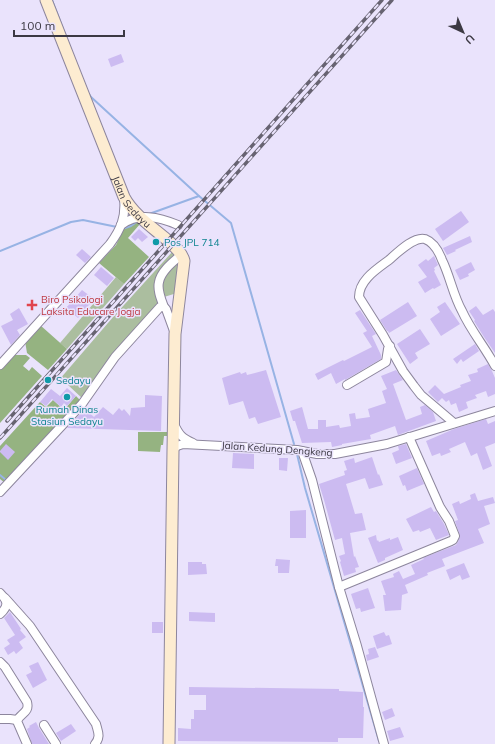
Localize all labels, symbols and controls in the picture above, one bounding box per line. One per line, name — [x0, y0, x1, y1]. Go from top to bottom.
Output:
scale bar — [14, 12, 124, 38]
north arrow — [443, 12, 483, 52]
text: 100 m — [20, 18, 55, 33]
text: U — [462, 31, 478, 47]
street label: Jalan Sedayu — [110, 174, 154, 231]
place label: Pos JPL 714 — [164, 236, 219, 249]
marker: Pos JPL 714 — [151, 237, 161, 247]
place label: Biro Psikologi Laksita Educare Jogja — [41, 293, 141, 318]
marker: Biro Psikologi Laksita Educare Jogja — [26, 299, 38, 311]
place label: Sedayu — [56, 374, 91, 387]
marker: Sedayu — [43, 375, 53, 385]
marker: Rumah Dinas Stasiun Sedayu — [62, 392, 72, 402]
place label: Rumah Dinas Stasiun Sedayu — [31, 403, 103, 428]
street label: Jalan Kedung Dengkeng — [221, 439, 333, 459]

